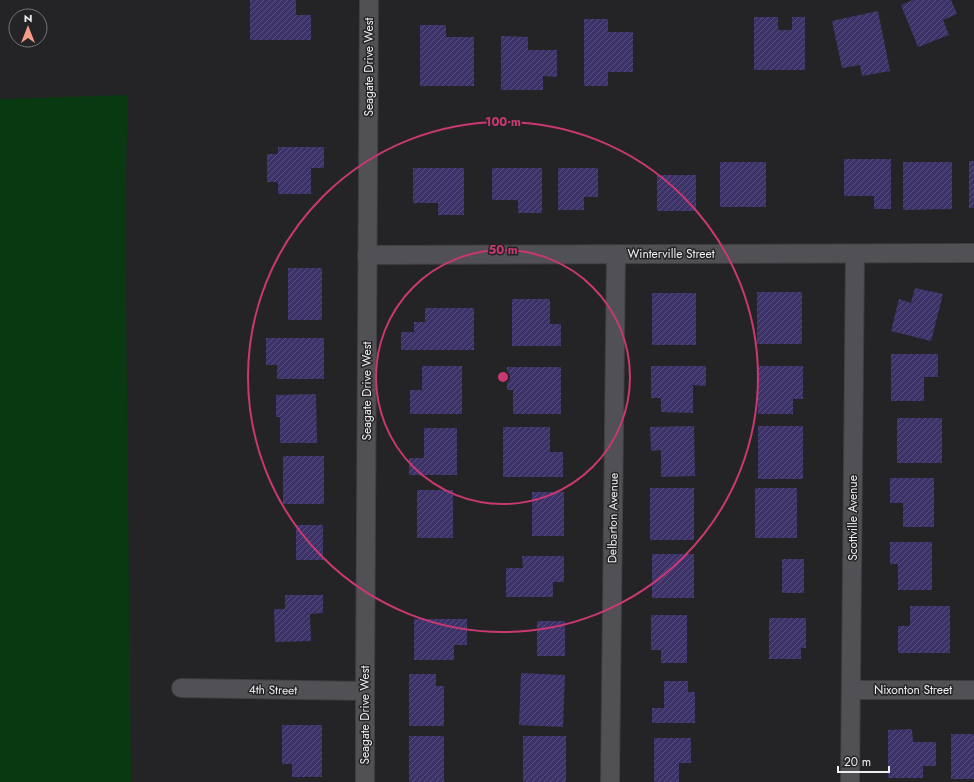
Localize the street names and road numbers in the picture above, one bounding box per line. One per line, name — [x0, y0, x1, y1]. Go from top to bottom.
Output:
street label: Seagate Drive West — [360, 17, 378, 116]
street label: Winterville Street — [627, 245, 715, 263]
street label: Seagate Drive West — [358, 341, 376, 440]
street label: Delbarton Avenue — [603, 473, 623, 563]
street label: Scottville Avenue — [844, 475, 862, 561]
street label: Seagate Drive West — [356, 665, 374, 764]
street label: 4th Street — [249, 681, 297, 699]
street label: Nixonton Street — [874, 681, 952, 699]

